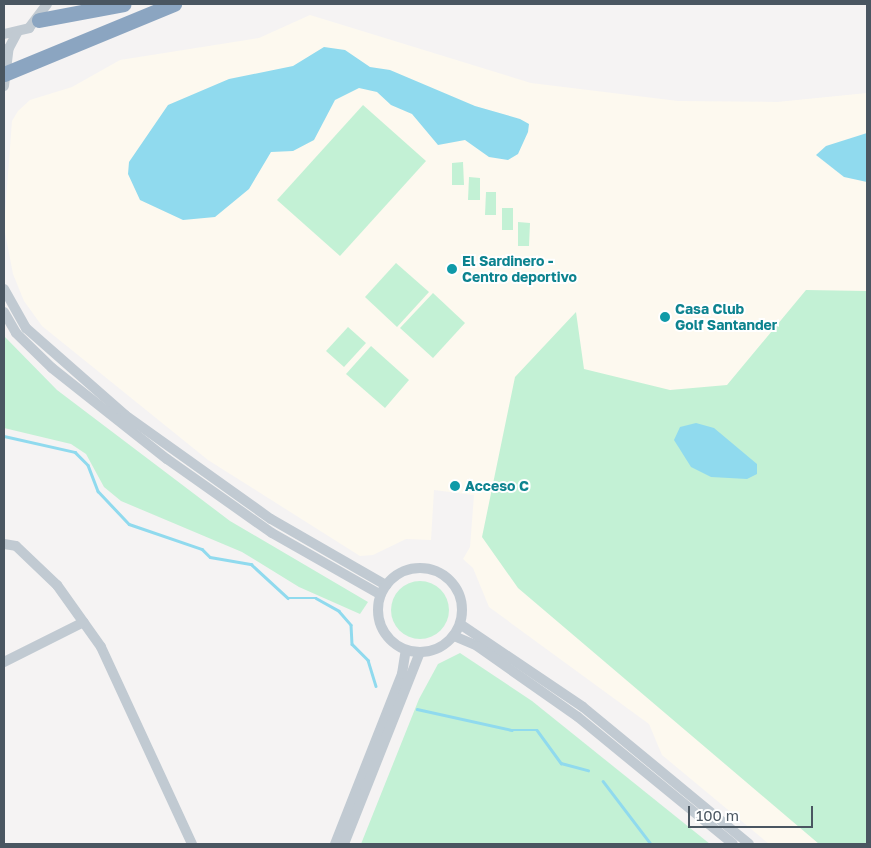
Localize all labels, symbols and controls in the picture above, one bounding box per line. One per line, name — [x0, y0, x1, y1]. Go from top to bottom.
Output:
place label: El Sardinero - Centro deportivo — [462, 253, 577, 286]
marker: El Sardinero - Centro deportivo — [446, 263, 458, 275]
place label: Casa Club Golf Santander — [675, 301, 777, 334]
marker: Casa Club Golf Santander — [659, 311, 671, 323]
place label: Acceso C — [465, 478, 529, 494]
marker: Acceso C — [449, 480, 461, 492]
scale bar — [691, 796, 816, 828]
text: 100 m — [696, 806, 739, 824]

